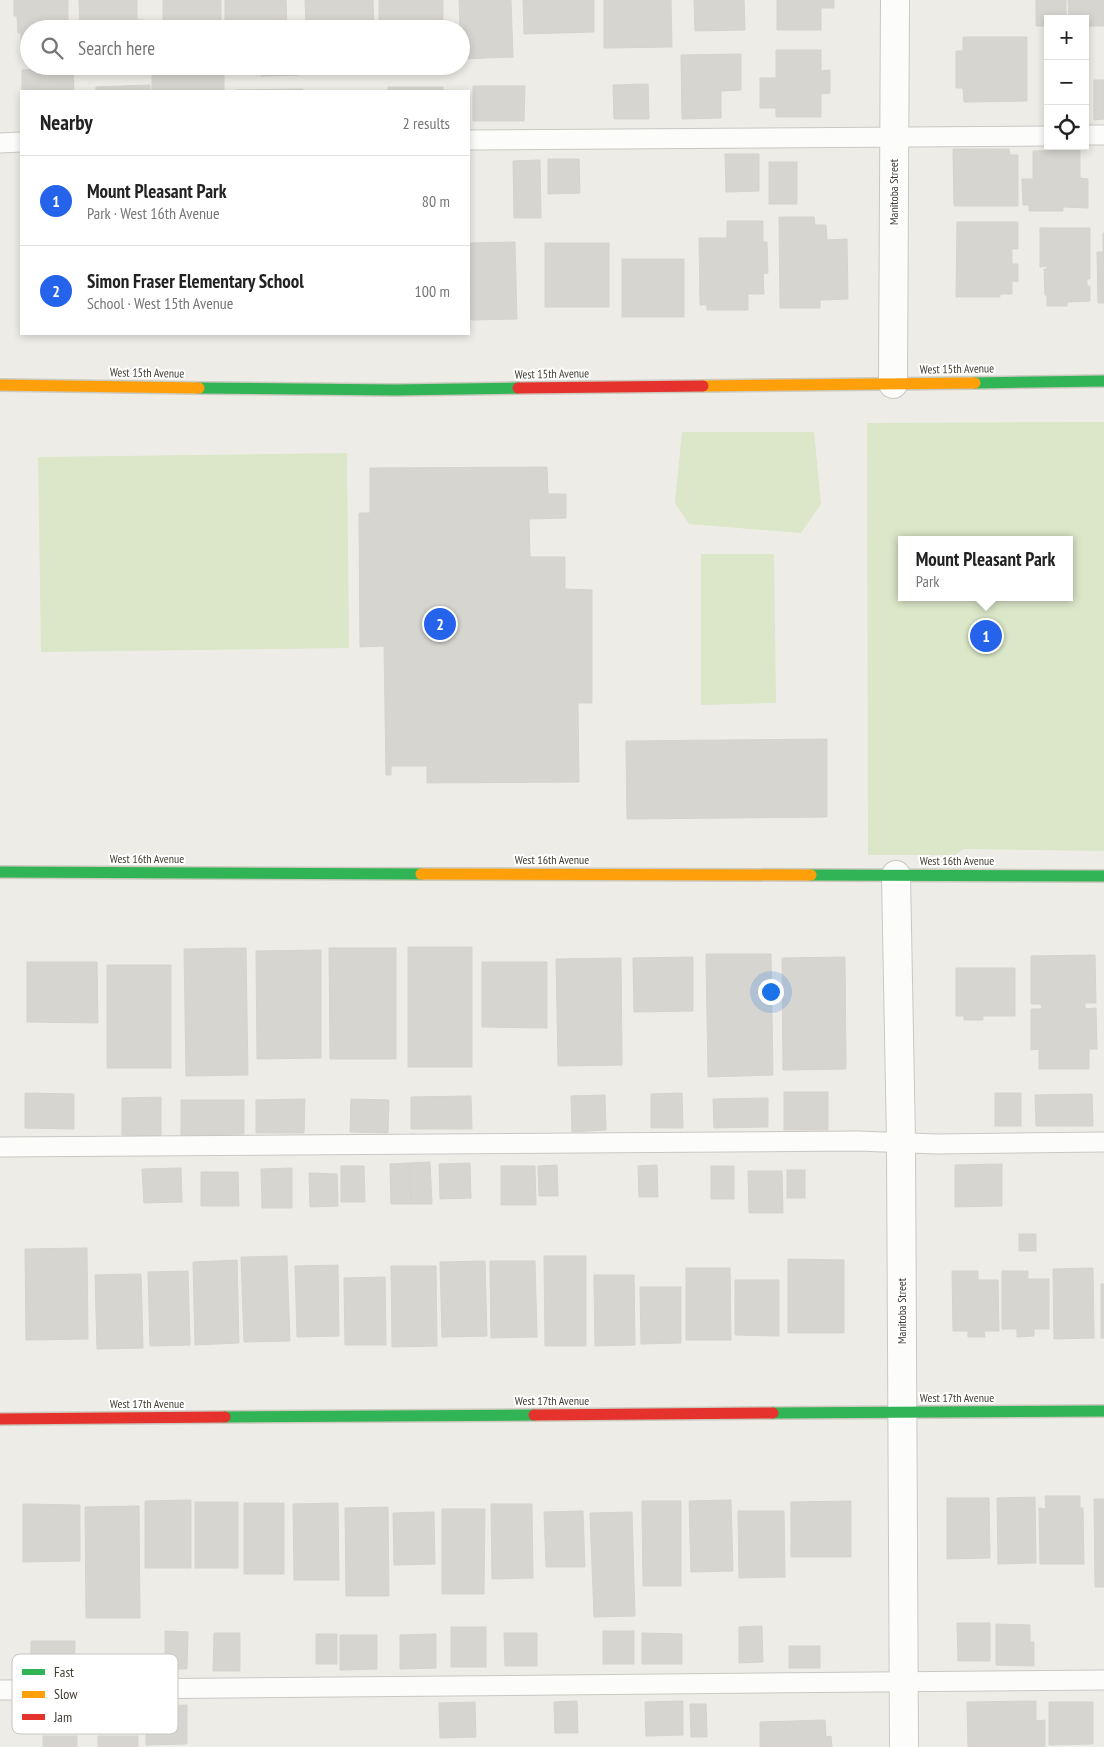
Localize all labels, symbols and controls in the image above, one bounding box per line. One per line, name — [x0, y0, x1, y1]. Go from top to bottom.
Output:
map controls — [1044, 15, 1089, 150]
button: + — [1044, 15, 1089, 60]
search box — [20, 20, 470, 75]
icon: search — [38, 34, 66, 62]
text: Search here — [78, 36, 155, 60]
button: − — [1044, 60, 1089, 105]
button: locate — [1044, 105, 1089, 150]
text: Nearby — [40, 109, 93, 136]
text: 2 results — [403, 113, 450, 133]
street label: Manitoba Street — [886, 158, 901, 225]
text: Mount Pleasant Park — [87, 179, 226, 203]
text: 1 — [52, 191, 60, 211]
text: 80 m — [422, 191, 450, 211]
text: Park · West 16th Avenue — [87, 203, 220, 223]
text: Simon Fraser Elementary School — [87, 269, 304, 293]
text: 2 — [52, 281, 60, 301]
text: 100 m — [415, 281, 450, 301]
text: School · West 15th Avenue — [87, 293, 233, 313]
street label: West 15th Avenue — [920, 360, 994, 377]
street label: West 15th Avenue — [110, 364, 184, 381]
street label: West 15th Avenue — [515, 365, 589, 382]
popup — [898, 536, 1073, 601]
text: Mount Pleasant Park — [916, 547, 1055, 571]
text: Park — [916, 571, 940, 591]
pin: 2 — [424, 605, 456, 643]
pin: 1 — [970, 617, 1002, 655]
street label: West 16th Avenue — [110, 851, 184, 866]
street label: West 16th Avenue — [515, 852, 589, 867]
street label: West 16th Avenue — [920, 853, 994, 868]
your location — [758, 979, 784, 1005]
street label: Manitoba Street — [894, 1277, 909, 1344]
street label: West 17th Avenue — [920, 1390, 994, 1405]
street label: West 17th Avenue — [515, 1393, 589, 1408]
street label: West 17th Avenue — [110, 1396, 184, 1411]
legend — [12, 1654, 178, 1734]
text: Fast — [54, 1663, 74, 1681]
text: Slow — [54, 1685, 78, 1703]
text: Jam — [53, 1708, 72, 1726]

